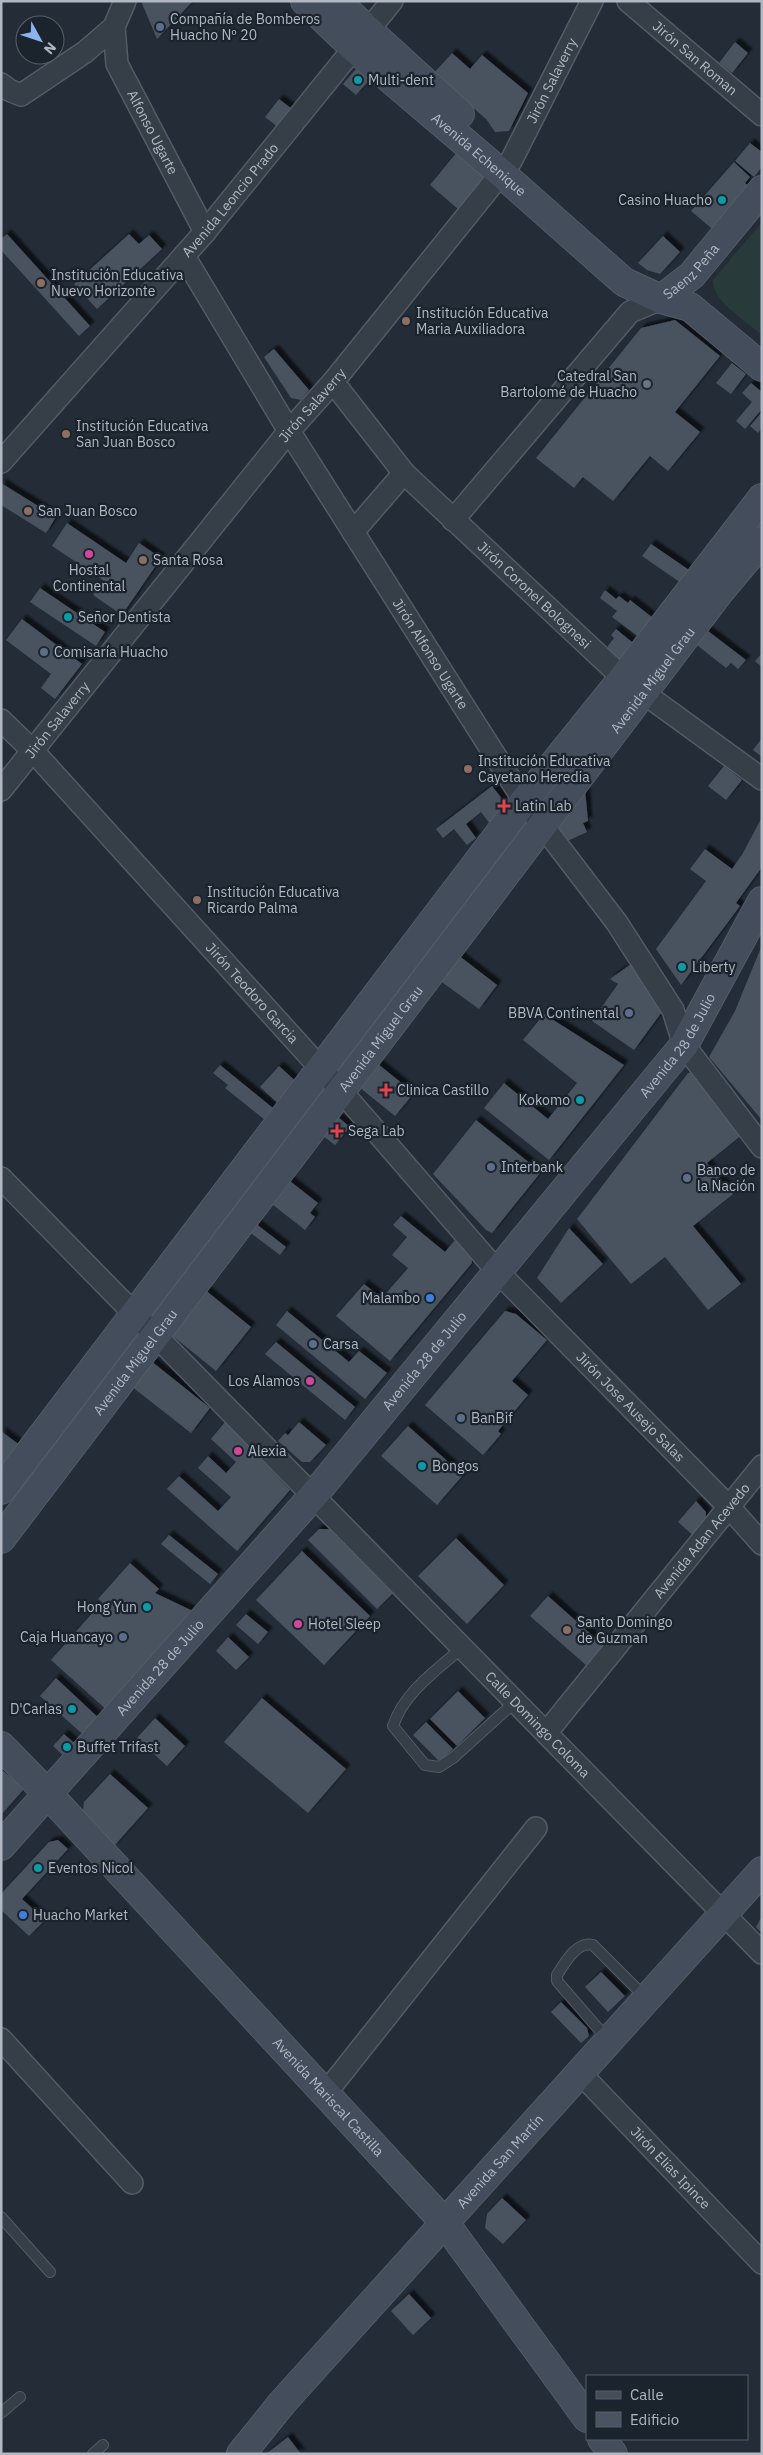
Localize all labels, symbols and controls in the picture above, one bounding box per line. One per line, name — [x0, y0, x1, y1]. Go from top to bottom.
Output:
place label: Compañía de Bomberos Huacho Nº 20 — [170, 10, 321, 44]
north arrow — [15, 15, 65, 65]
street label: Jirón San Roman — [649, 17, 741, 99]
marker: Compañía de Bomberos Huacho Nº 20 — [154, 21, 166, 33]
street label: Jirón Salaverry — [523, 35, 581, 126]
text: N — [40, 39, 60, 58]
place label: Multi-dent — [368, 71, 434, 89]
marker: Multi-dent — [352, 74, 364, 86]
street label: Alfonso Ugarte — [123, 87, 182, 178]
street label: Avenida Echenique — [428, 109, 530, 200]
street label: Avenida Leoncio Prado — [178, 139, 282, 261]
place label: Casino Huacho — [618, 191, 712, 209]
marker: Casino Huacho — [716, 194, 728, 206]
street label: Saenz Peña — [659, 240, 723, 303]
place label: Institución Educativa Nuevo Horizonte — [51, 266, 184, 300]
marker: Institución Educativa Nuevo Horizonte — [35, 277, 47, 289]
place label: Institución Educativa Maria Auxiliadora — [416, 304, 549, 338]
marker: Institución Educativa Maria Auxiliadora — [400, 315, 412, 327]
street label: Jirón Salaverry — [274, 364, 350, 446]
place label: Catedral San Bartolomé de Huacho — [500, 367, 637, 401]
marker: Catedral San Bartolomé de Huacho — [641, 378, 653, 390]
place label: Institución Educativa San Juan Bosco — [76, 417, 209, 451]
marker: Institución Educativa San Juan Bosco — [60, 428, 72, 440]
place label: San Juan Bosco — [38, 502, 137, 520]
marker: San Juan Bosco — [22, 505, 34, 517]
street label: Jirón Coronel Bolognesi — [474, 538, 595, 653]
marker: Hostal Continental — [83, 548, 95, 560]
place label: Santa Rosa — [153, 551, 224, 569]
marker: Santa Rosa — [137, 554, 149, 566]
place label: Hostal Continental — [53, 561, 126, 595]
street label: Jirón Alfonso Ugarte — [389, 595, 473, 713]
place label: Señor Dentista — [78, 608, 171, 626]
marker: Señor Dentista — [62, 611, 74, 623]
street label: Avenida Miguel Grau — [606, 623, 699, 737]
place label: Comisaría Huacho — [54, 643, 168, 661]
marker: Comisaría Huacho — [38, 646, 50, 658]
street label: Jirón Salaverry — [21, 678, 94, 762]
place label: Institución Educativa Cayetano Heredia — [478, 752, 611, 786]
marker: Institución Educativa Cayetano Heredia — [462, 763, 474, 775]
place label: Latin Lab — [515, 797, 572, 815]
marker: Latin Lab — [497, 799, 511, 813]
place label: Institución Educativa Ricardo Palma — [207, 883, 340, 917]
marker: Institución Educativa Ricardo Palma — [191, 894, 203, 906]
street label: Jirón Teodoro Garcia — [202, 939, 303, 1047]
place label: Liberty — [692, 958, 735, 976]
marker: Liberty — [676, 961, 688, 973]
street label: Avenida Miguel Grau — [334, 982, 427, 1095]
street label: Avenida 28 de Julio — [636, 990, 719, 1101]
place label: BBVA Continental — [508, 1004, 619, 1022]
marker: BBVA Continental — [623, 1007, 635, 1019]
place label: Clinica Castillo — [397, 1081, 489, 1099]
marker: Clinica Castillo — [379, 1083, 393, 1097]
place label: Kokomo — [519, 1091, 570, 1109]
marker: Kokomo — [574, 1094, 586, 1106]
place label: Sega Lab — [348, 1122, 405, 1140]
marker: Sega Lab — [330, 1124, 344, 1138]
place label: Interbank — [501, 1158, 564, 1176]
marker: Interbank — [485, 1161, 497, 1173]
place label: Banco de la Nación — [697, 1161, 756, 1195]
marker: Banco de la Nación — [681, 1172, 693, 1184]
place label: Malambo — [362, 1289, 420, 1307]
marker: Malambo — [424, 1292, 436, 1304]
street label: Avenida Miguel Grau — [89, 1305, 181, 1419]
street label: Avenida 28 de Julio — [378, 1307, 470, 1414]
place label: Carsa — [323, 1335, 359, 1353]
marker: Carsa — [307, 1338, 319, 1350]
street label: Jirón Jose Ausejo Salas — [572, 1348, 689, 1466]
place label: Los Alamos — [228, 1372, 300, 1390]
marker: Los Alamos — [304, 1375, 316, 1387]
place label: BanBif — [471, 1409, 513, 1427]
marker: BanBif — [455, 1412, 467, 1424]
place label: Alexia — [248, 1442, 287, 1460]
marker: Alexia — [232, 1445, 244, 1457]
place label: Bongos — [432, 1457, 479, 1475]
marker: Bongos — [416, 1460, 428, 1472]
street label: Avenida Adan Acevedo — [650, 1479, 754, 1602]
place label: Hong Yun — [77, 1598, 137, 1616]
marker: Hong Yun — [141, 1601, 153, 1613]
place label: Santo Domingo de Guzman — [577, 1613, 673, 1647]
place label: Hotel Sleep — [308, 1615, 381, 1633]
street label: Avenida 28 de Julio — [112, 1616, 208, 1720]
marker: Hotel Sleep — [292, 1618, 304, 1630]
marker: Santo Domingo de Guzman — [561, 1624, 573, 1636]
place label: Caja Huancayo — [20, 1628, 113, 1646]
marker: Caja Huancayo — [117, 1631, 129, 1643]
street label: Calle Domingo Coloma — [481, 1668, 594, 1782]
place label: D'Carlas — [10, 1700, 62, 1718]
marker: D'Carlas — [66, 1703, 78, 1715]
place label: Buffet Trifast — [77, 1738, 159, 1756]
marker: Buffet Trifast — [61, 1741, 73, 1753]
place label: Eventos Nicol — [48, 1859, 134, 1877]
marker: Eventos Nicol — [32, 1862, 44, 1874]
place label: Huacho Market — [33, 1906, 128, 1924]
marker: Huacho Market — [17, 1909, 29, 1921]
street label: Avenida Mariscal Castilla — [269, 2034, 388, 2161]
street label: Avenida San Martín — [453, 2110, 547, 2212]
street label: Jirón Elias Ipince — [627, 2122, 715, 2213]
legend — [586, 2375, 748, 2440]
text: Calle — [630, 2385, 664, 2404]
text: Edificio — [630, 2410, 679, 2429]

